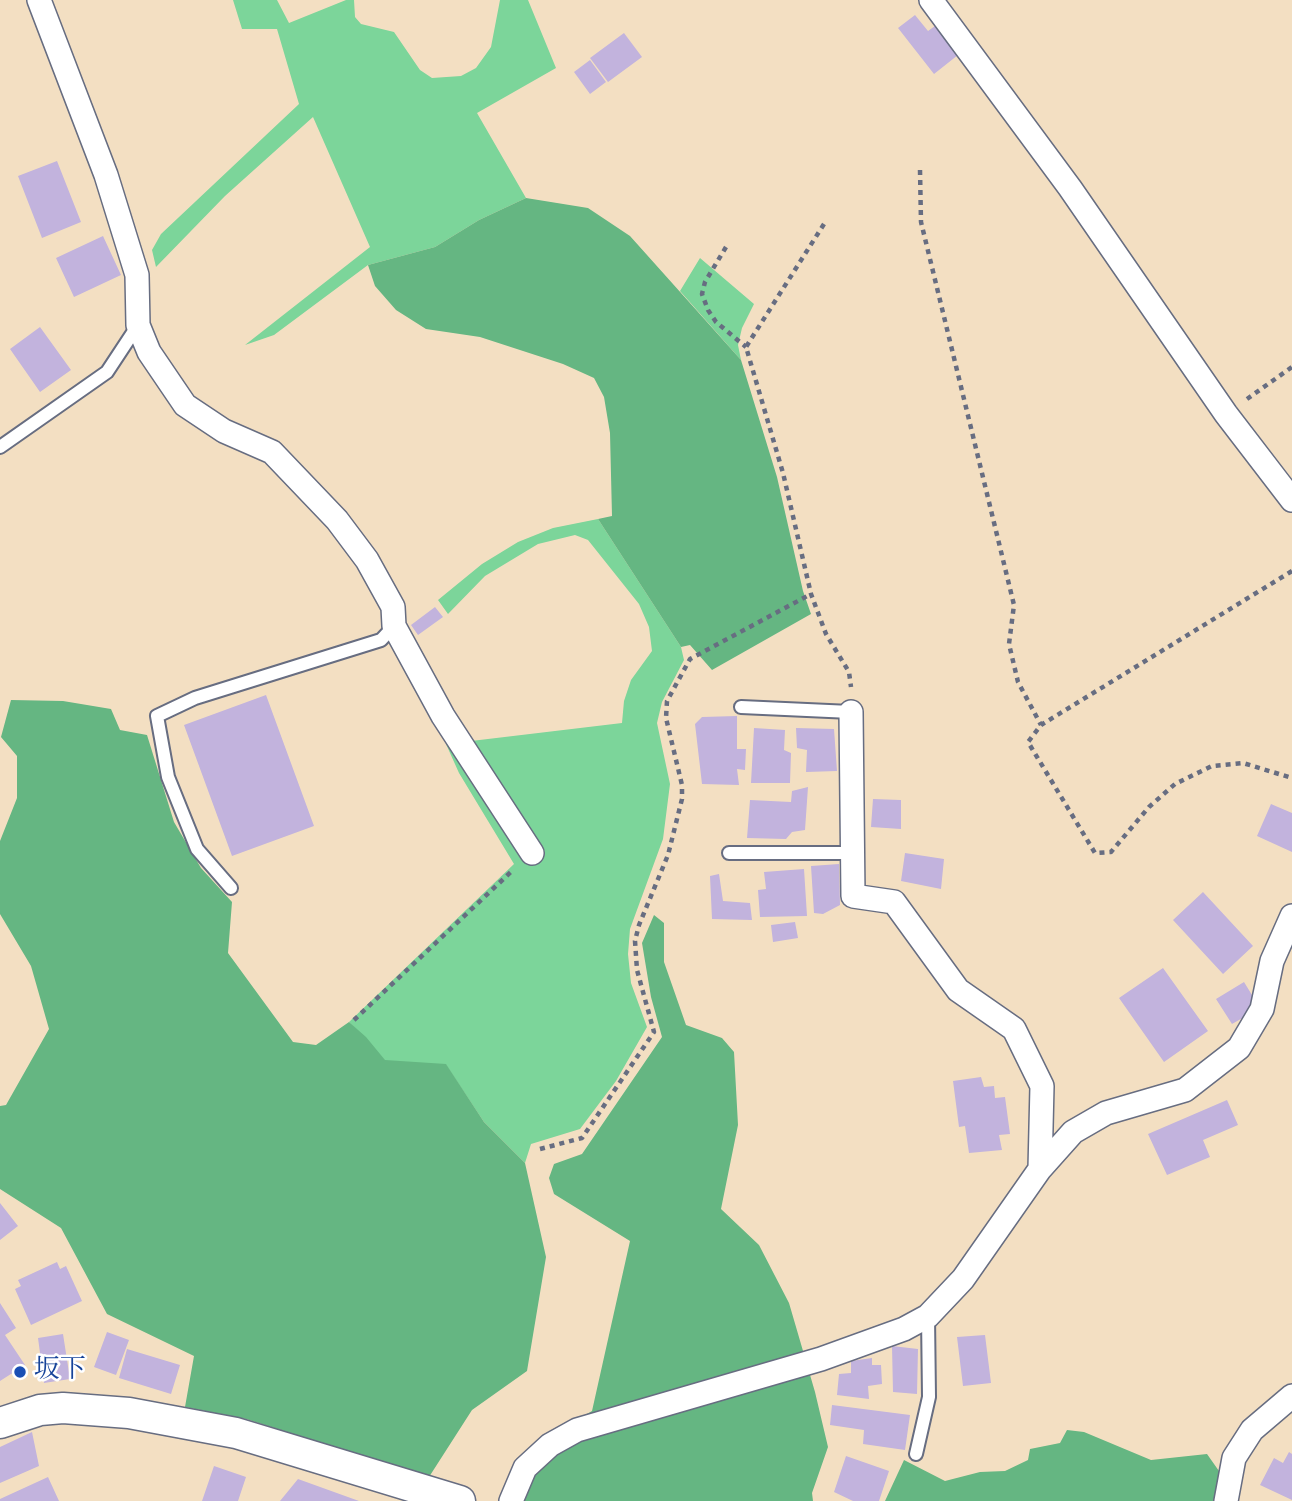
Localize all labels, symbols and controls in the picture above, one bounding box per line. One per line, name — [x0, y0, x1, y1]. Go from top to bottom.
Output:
place label: 坂下 — [34, 1356, 86, 1388]
marker: 坂下 — [12, 1364, 28, 1380]

